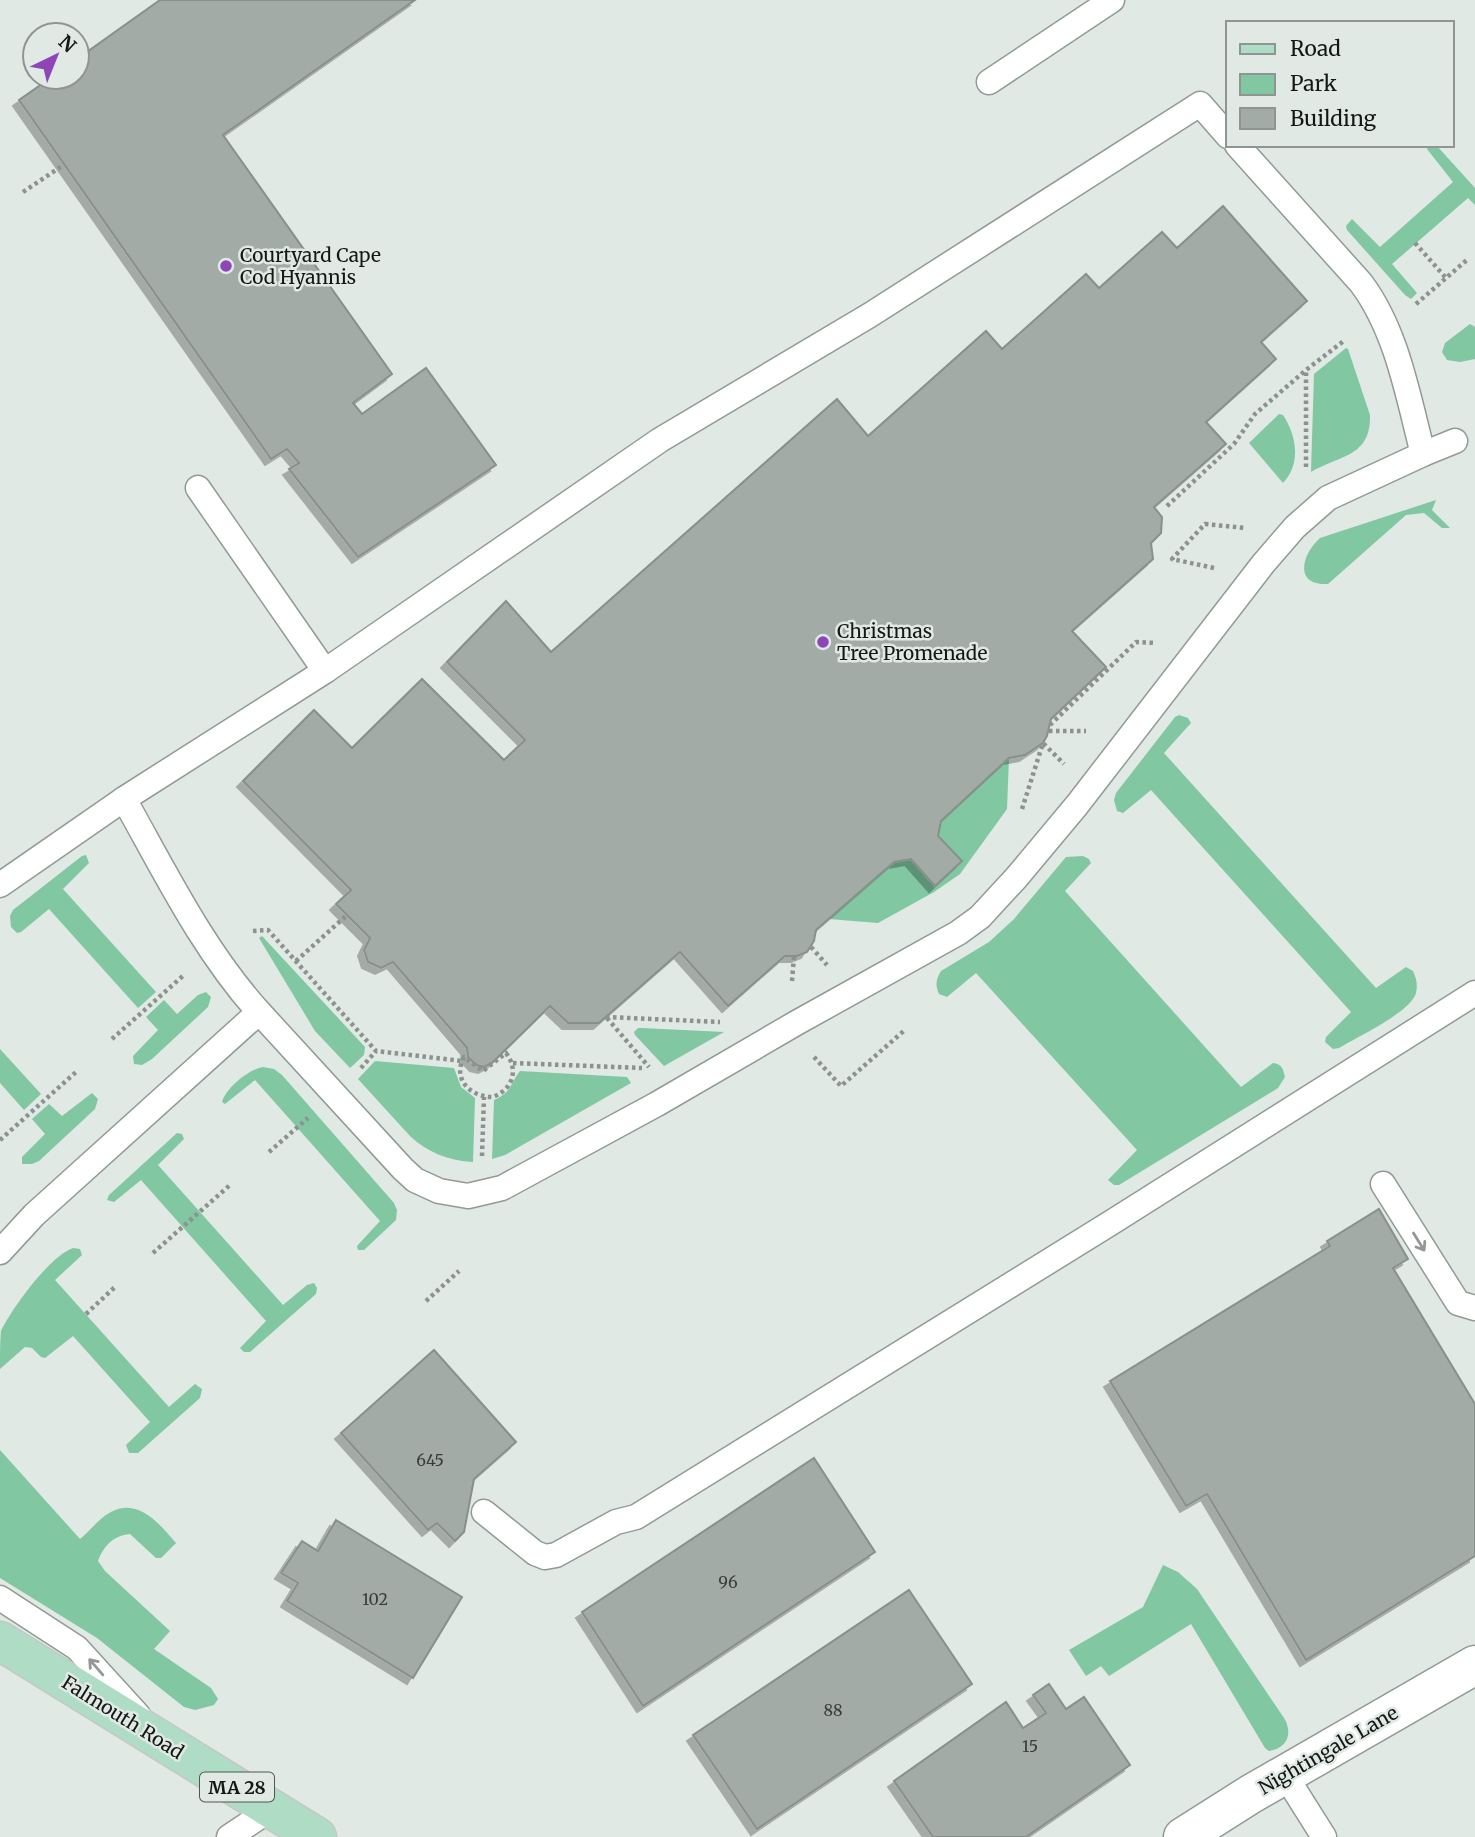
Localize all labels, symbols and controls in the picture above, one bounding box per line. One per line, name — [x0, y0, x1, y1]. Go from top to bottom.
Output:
north arrow — [21, 21, 91, 91]
legend — [1226, 21, 1454, 147]
text: N — [54, 30, 81, 57]
text: Road — [1290, 35, 1341, 62]
text: Park — [1290, 70, 1337, 97]
text: Building — [1290, 105, 1377, 132]
place label: Courtyard Cape Cod Hyannis — [240, 243, 381, 289]
marker: Courtyard Cape Cod Hyannis — [218, 258, 234, 274]
place label: Christmas Tree Promenade — [837, 619, 987, 665]
marker: Christmas Tree Promenade — [815, 634, 831, 650]
one-way arrow — [1413, 1231, 1427, 1251]
house number: 645 — [416, 1450, 444, 1470]
house number: 96 — [718, 1572, 738, 1592]
house number: 102 — [362, 1589, 388, 1609]
one-way arrow — [88, 1658, 104, 1676]
street label: Falmouth Road — [58, 1670, 188, 1764]
house number: 88 — [823, 1700, 843, 1720]
street label: Nightingale Lane — [1254, 1700, 1402, 1800]
house number: 15 — [1022, 1736, 1038, 1756]
road number: MA 28 — [200, 1772, 274, 1801]

